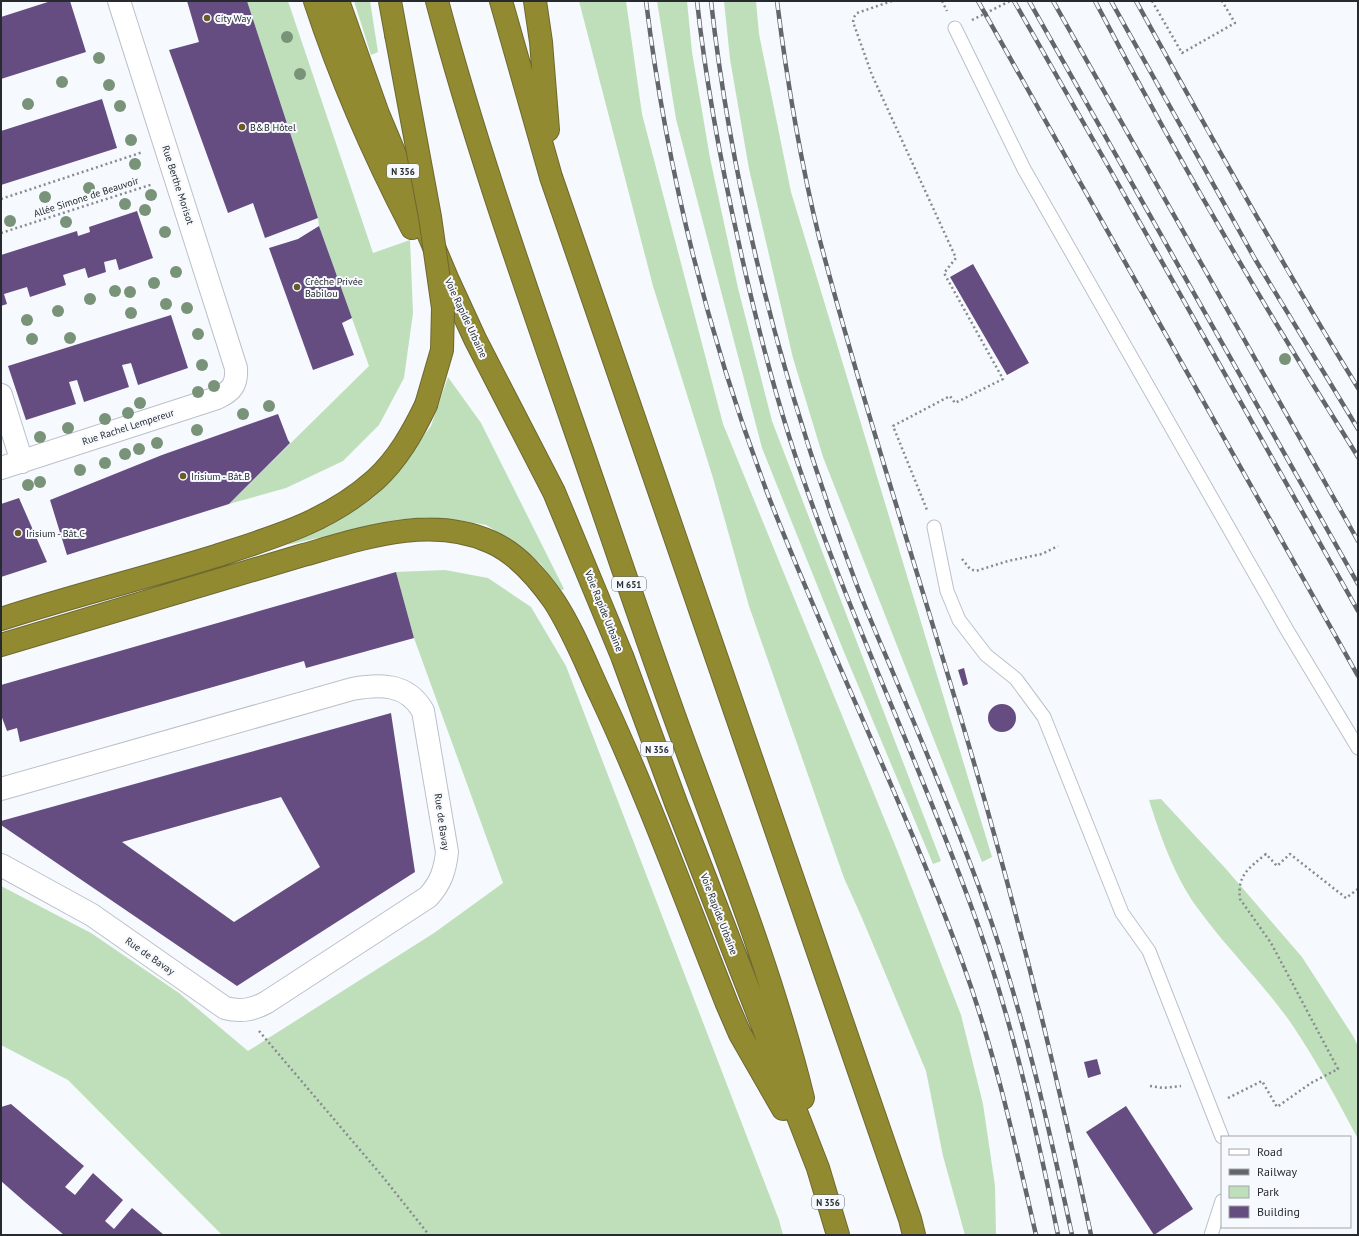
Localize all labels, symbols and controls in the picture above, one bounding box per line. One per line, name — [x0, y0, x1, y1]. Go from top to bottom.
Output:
place label: City Way — [215, 12, 251, 25]
marker: City Way — [202, 13, 212, 23]
place label: B&B Hôtel — [250, 121, 296, 134]
marker: B&B Hôtel — [237, 122, 247, 132]
street label: Rue Berthe Morisot — [159, 144, 197, 227]
road number: N 356 — [387, 164, 419, 178]
street label: Allée Simone de Beauvoir — [32, 174, 141, 220]
place label: Crèche Privée Babilou — [305, 275, 363, 300]
street label: Voie Rapide Urbaine — [441, 275, 490, 360]
marker: Crèche Privée Babilou — [292, 282, 302, 292]
street label: Rue Rachel Lempereur — [80, 406, 176, 448]
place label: Irisium - Bât.B — [191, 470, 250, 483]
marker: Irisium - Bât.B — [178, 471, 188, 481]
place label: Irisium - Bât.C — [26, 527, 85, 540]
marker: Irisium - Bât.C — [13, 528, 23, 538]
street label: Voie Rapide Urbaine — [581, 568, 626, 654]
road number: M 651 — [612, 577, 646, 591]
road number: N 356 — [641, 742, 673, 756]
street label: Rue de Bavay — [432, 793, 452, 852]
street label: Voie Rapide Urbaine — [697, 870, 741, 957]
street label: Rue de Bavay — [123, 934, 177, 978]
legend — [1221, 1136, 1351, 1228]
text: Road — [1257, 1144, 1282, 1159]
text: Railway — [1257, 1164, 1297, 1179]
text: Park — [1257, 1184, 1279, 1199]
road number: N 356 — [812, 1195, 844, 1209]
text: Building — [1257, 1204, 1300, 1219]

